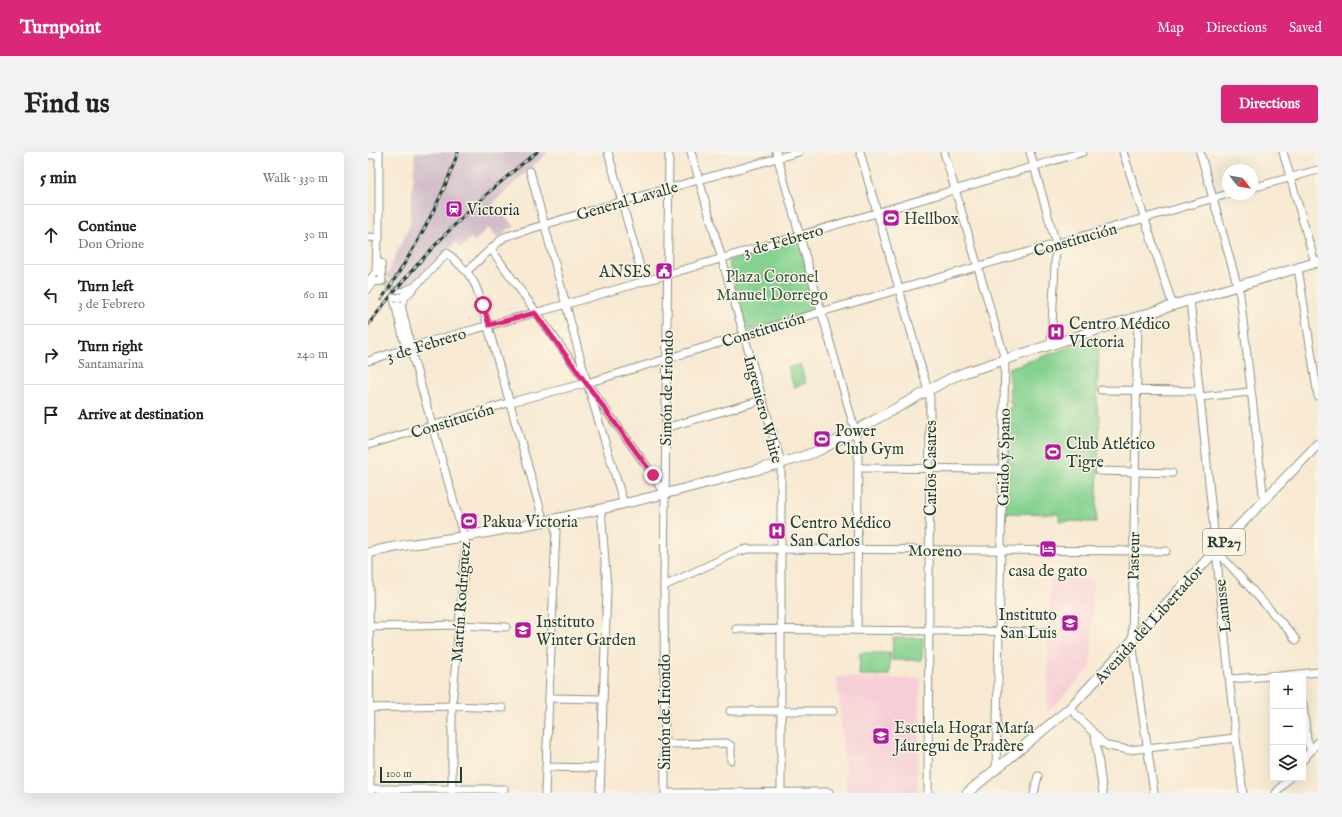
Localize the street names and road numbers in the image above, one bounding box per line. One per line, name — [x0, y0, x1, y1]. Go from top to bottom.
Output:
street label: General Lavalle — [574, 178, 681, 226]
street label: Constitución — [1032, 219, 1120, 262]
street label: 3 de Febrero — [741, 221, 826, 263]
street label: Constitución — [720, 309, 808, 353]
street label: 3 de Febrero — [384, 324, 469, 368]
street label: Simón de Iriondo — [657, 330, 679, 446]
street label: Ingeniero White — [738, 353, 786, 466]
street label: Constitución — [409, 400, 497, 444]
street label: Guido y Spano — [994, 407, 1016, 506]
street label: Carlos Casares — [922, 420, 942, 516]
road number: RP27 — [1203, 529, 1245, 555]
street label: Pasteur — [1125, 531, 1145, 581]
street label: Martín Rodríguez — [448, 541, 476, 663]
street label: Moreno — [908, 542, 962, 562]
street label: Avenida del Libertador — [1090, 562, 1208, 690]
street label: Lanusse — [1211, 578, 1237, 633]
street label: Simón de Iriondo — [656, 654, 676, 770]

